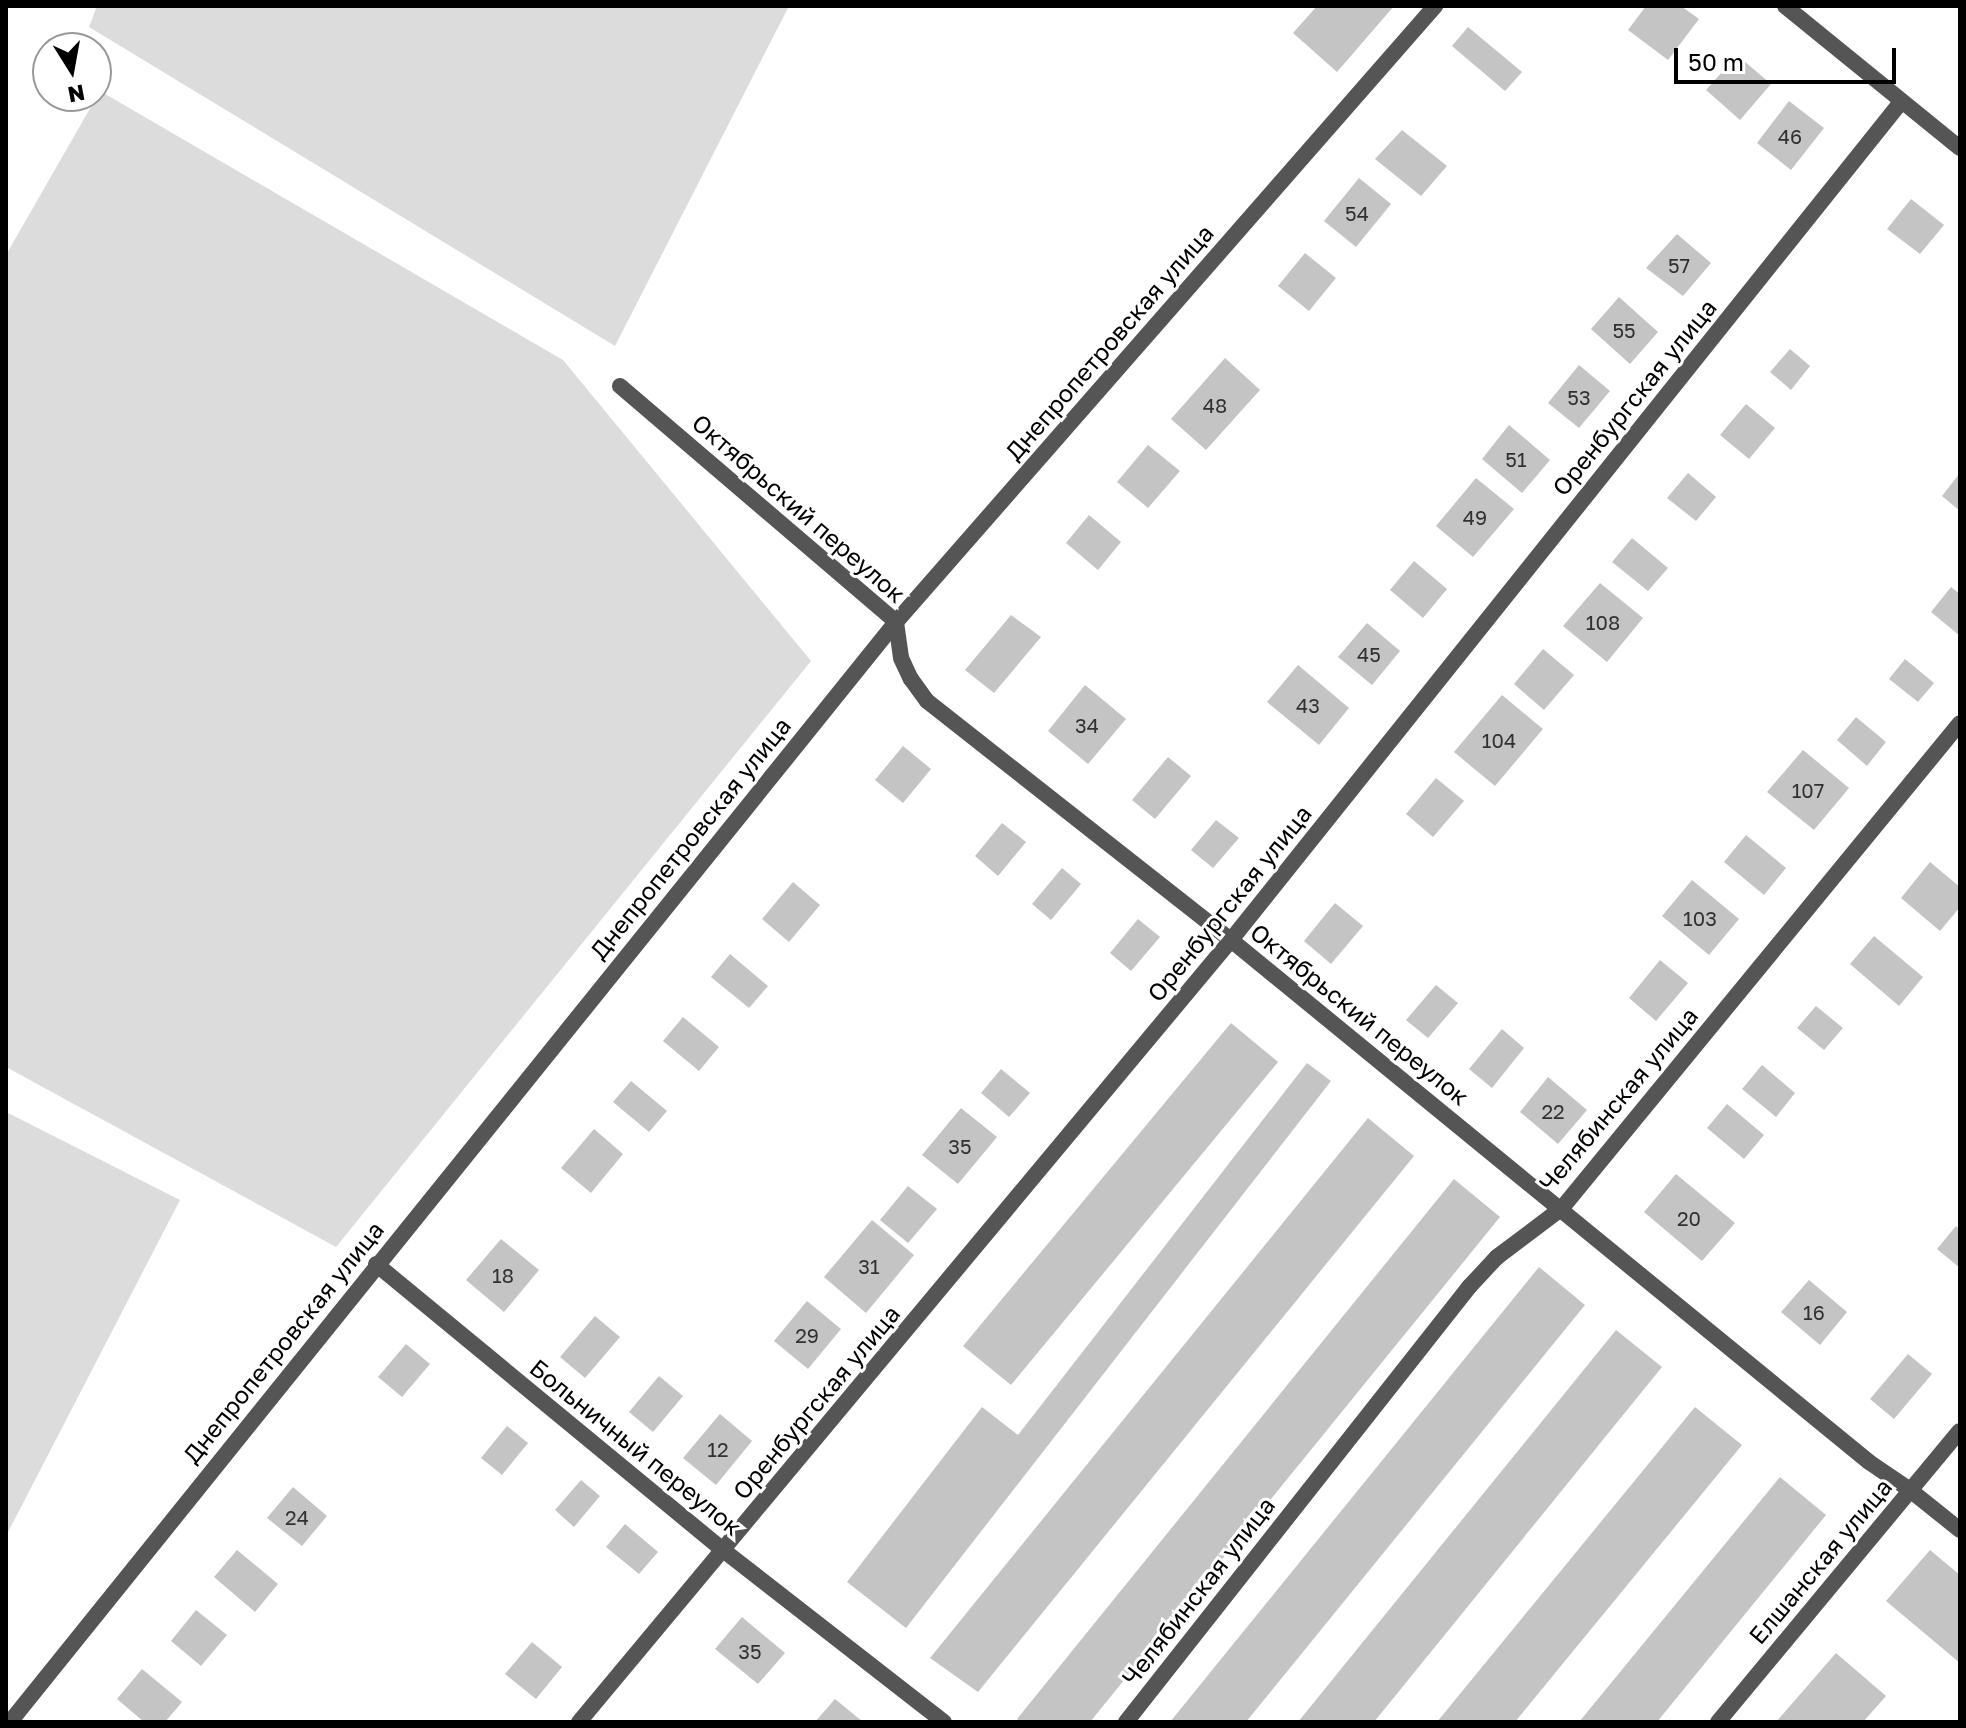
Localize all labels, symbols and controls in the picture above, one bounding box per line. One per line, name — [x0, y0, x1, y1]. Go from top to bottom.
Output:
north arrow — [32, 32, 112, 112]
scale bar — [1678, 32, 1900, 82]
text: 50 m — [1688, 47, 1744, 76]
text: N — [66, 79, 87, 109]
house number: 46 — [1778, 124, 1802, 148]
house number: 54 — [1345, 201, 1369, 225]
street label: Днепропетровская улица — [999, 218, 1219, 466]
house number: 57 — [1668, 253, 1690, 277]
street label: Оренбургская улица — [1546, 293, 1722, 501]
house number: 55 — [1612, 318, 1636, 342]
house number: 53 — [1567, 385, 1591, 409]
house number: 48 — [1203, 393, 1227, 417]
street label: Октябрьский переулок — [687, 408, 911, 608]
house number: 51 — [1505, 447, 1527, 471]
house number: 49 — [1463, 505, 1487, 529]
house number: 108 — [1586, 610, 1620, 634]
house number: 45 — [1357, 642, 1381, 666]
house number: 43 — [1296, 693, 1320, 717]
street label: Днепропетровская улица — [584, 711, 796, 965]
house number: 34 — [1075, 713, 1099, 737]
house number: 104 — [1482, 728, 1516, 752]
house number: 107 — [1792, 778, 1824, 802]
street label: Оренбургская улица — [1141, 799, 1317, 1007]
house number: 103 — [1683, 906, 1717, 930]
street label: Октябрьский переулок — [1245, 917, 1475, 1111]
street label: Челябинская улица — [1533, 1001, 1703, 1197]
house number: 22 — [1541, 1099, 1565, 1123]
house number: 35 — [948, 1134, 972, 1158]
house number: 20 — [1677, 1206, 1701, 1230]
street label: Днепропетровская улица — [177, 1215, 389, 1469]
house number: 31 — [858, 1254, 880, 1278]
house number: 18 — [492, 1263, 514, 1287]
street label: Оренбургская улица — [727, 1299, 905, 1505]
house number: 16 — [1803, 1300, 1825, 1324]
house number: 29 — [795, 1323, 819, 1347]
street label: Больничный переулок — [524, 1353, 748, 1541]
house number: 12 — [707, 1437, 729, 1461]
street label: Елшанская улица — [1743, 1473, 1897, 1649]
street label: Челябинская улица — [1115, 1491, 1281, 1691]
house number: 24 — [285, 1505, 309, 1529]
house number: 35 — [738, 1639, 762, 1663]

